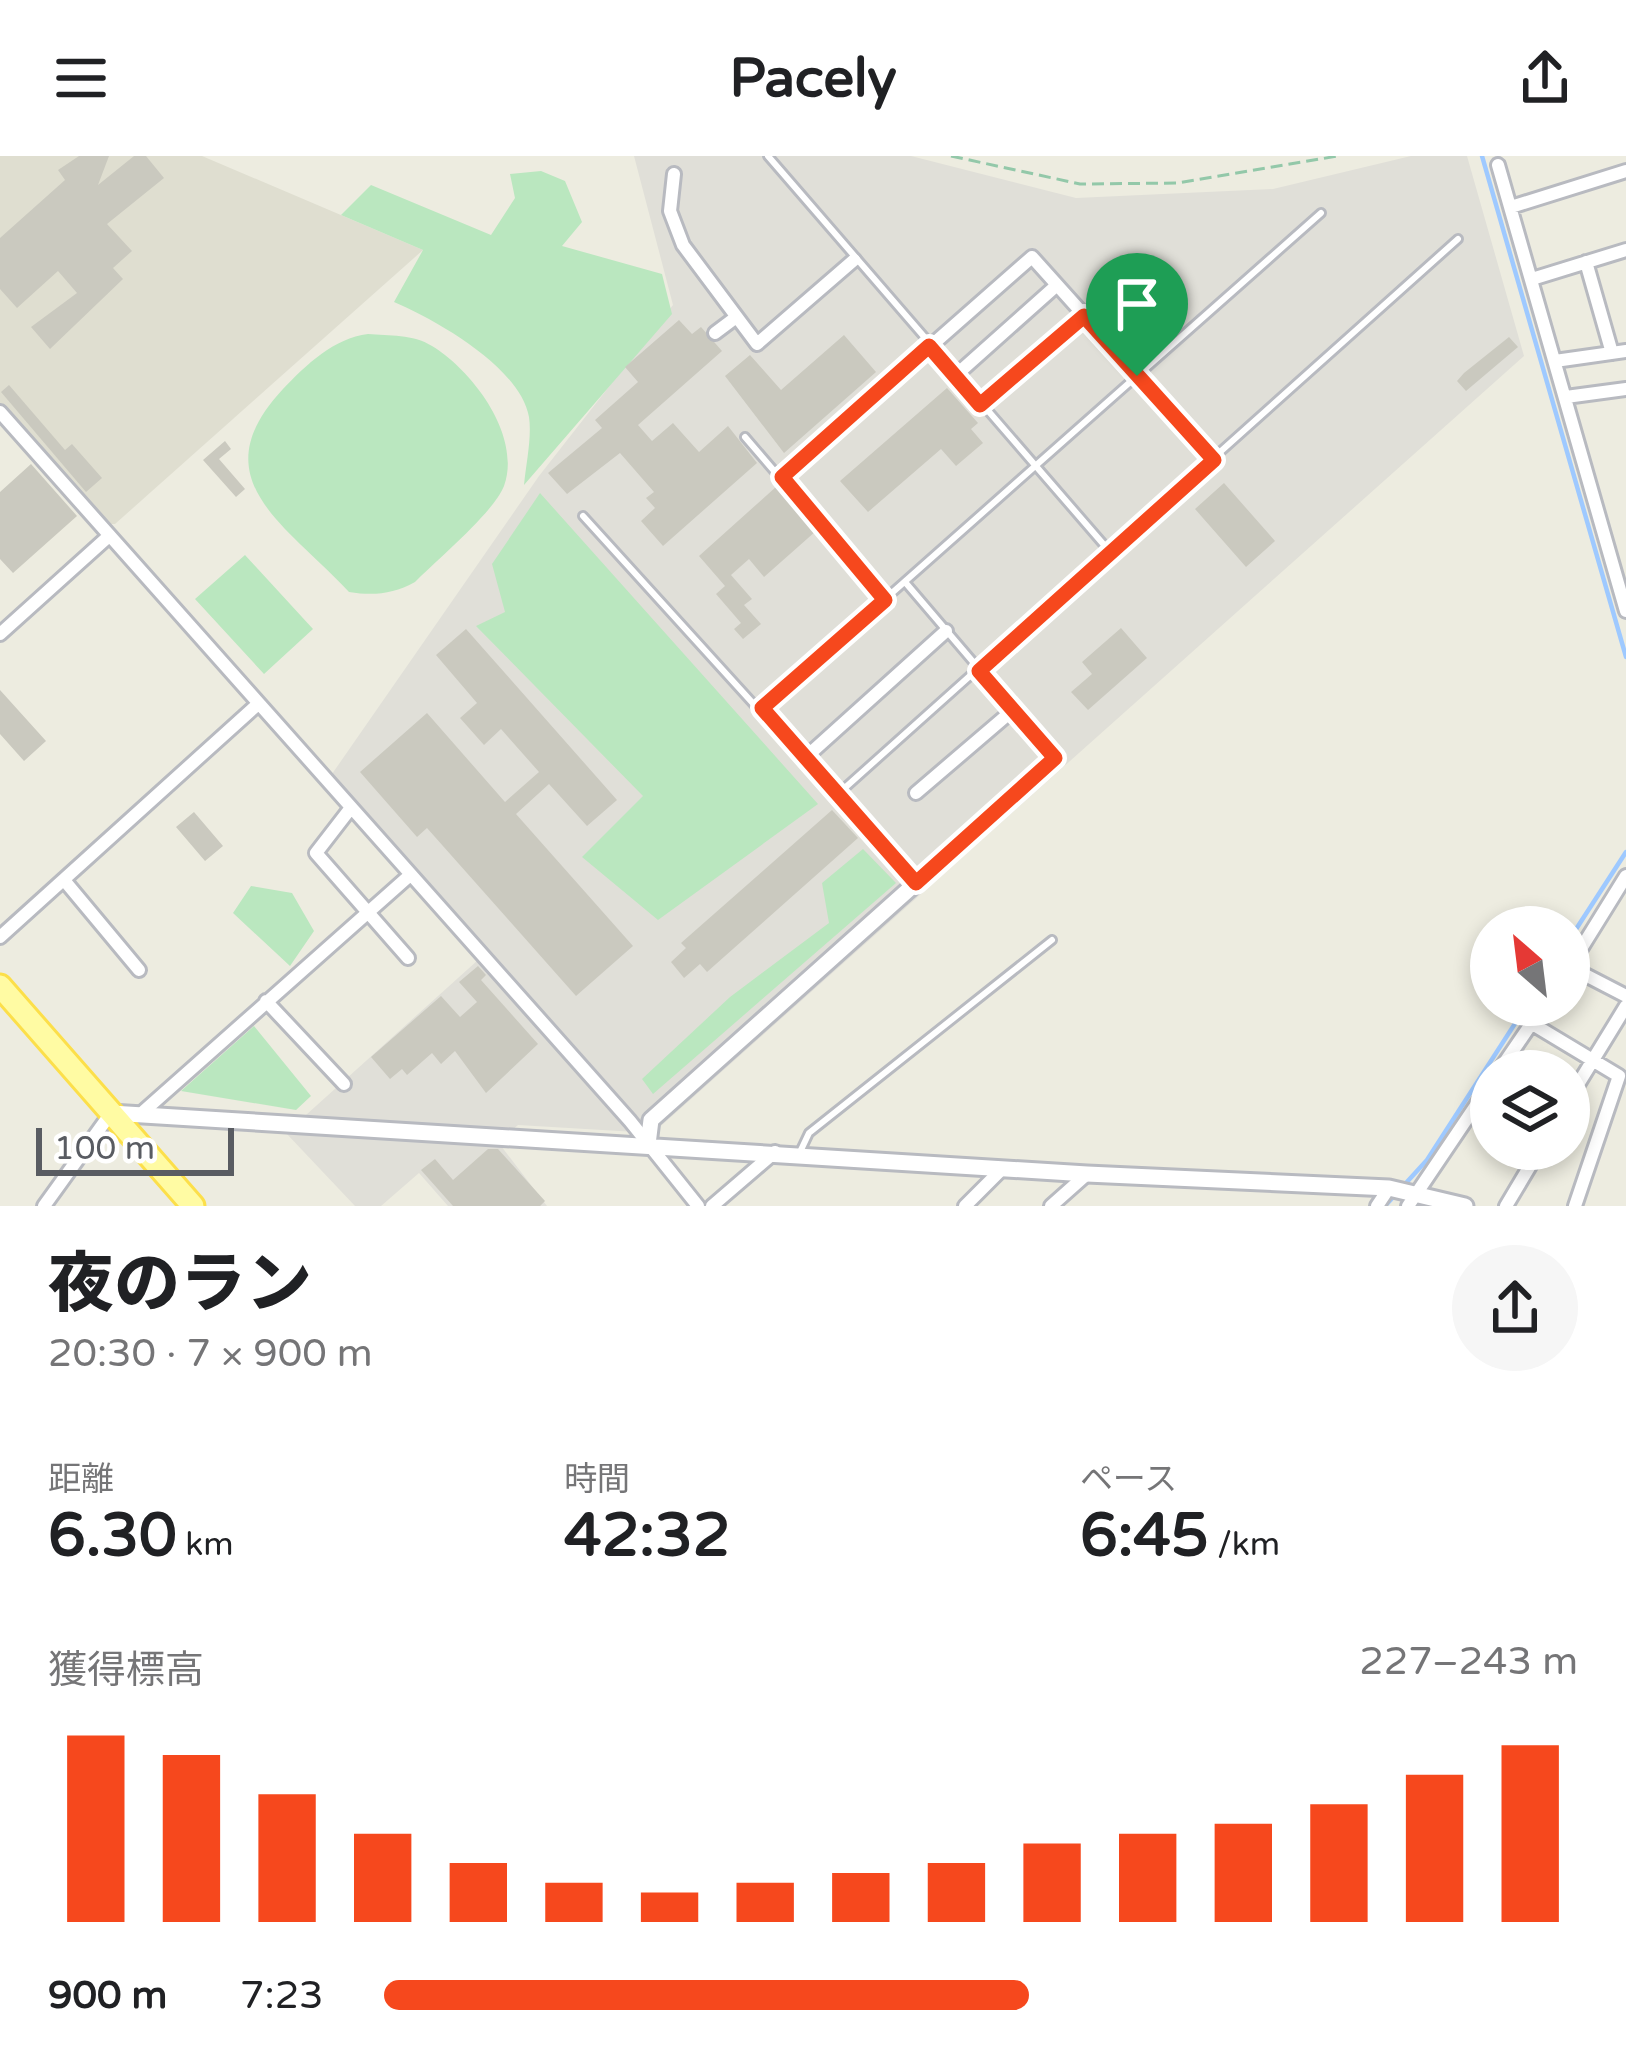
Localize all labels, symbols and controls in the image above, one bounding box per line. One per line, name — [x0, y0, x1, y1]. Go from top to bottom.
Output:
icon: menu — [48, 45, 114, 111]
icon: share — [1512, 45, 1578, 111]
text: Pacely — [730, 46, 896, 111]
pin — [1086, 253, 1188, 376]
icon: arrive — [1104, 271, 1170, 337]
north arrow — [1470, 906, 1590, 1026]
map controls — [1470, 906, 1590, 1170]
button: layers — [1470, 1050, 1590, 1170]
scale bar — [36, 1122, 234, 1175]
text: 100 m — [54, 1129, 155, 1168]
text: 夜のラン — [48, 1245, 312, 1325]
button: share — [1452, 1245, 1578, 1371]
text: 20:30 · 7 × 900 m — [48, 1330, 373, 1377]
text: 距離 — [48, 1460, 114, 1499]
text: 時間 — [564, 1460, 630, 1499]
text: ペース — [1080, 1460, 1177, 1499]
text: 6.30 — [48, 1500, 177, 1572]
text: 42:32 — [564, 1500, 730, 1572]
text: 6:45 — [1080, 1500, 1209, 1572]
text: km — [177, 1525, 234, 1564]
text: /km — [1209, 1525, 1280, 1564]
text: 227–243 m — [1359, 1638, 1578, 1685]
text: 獲得標高 — [48, 1647, 204, 1694]
text: 900 m — [48, 1972, 167, 2019]
text: 7:23 — [240, 1972, 324, 2019]

